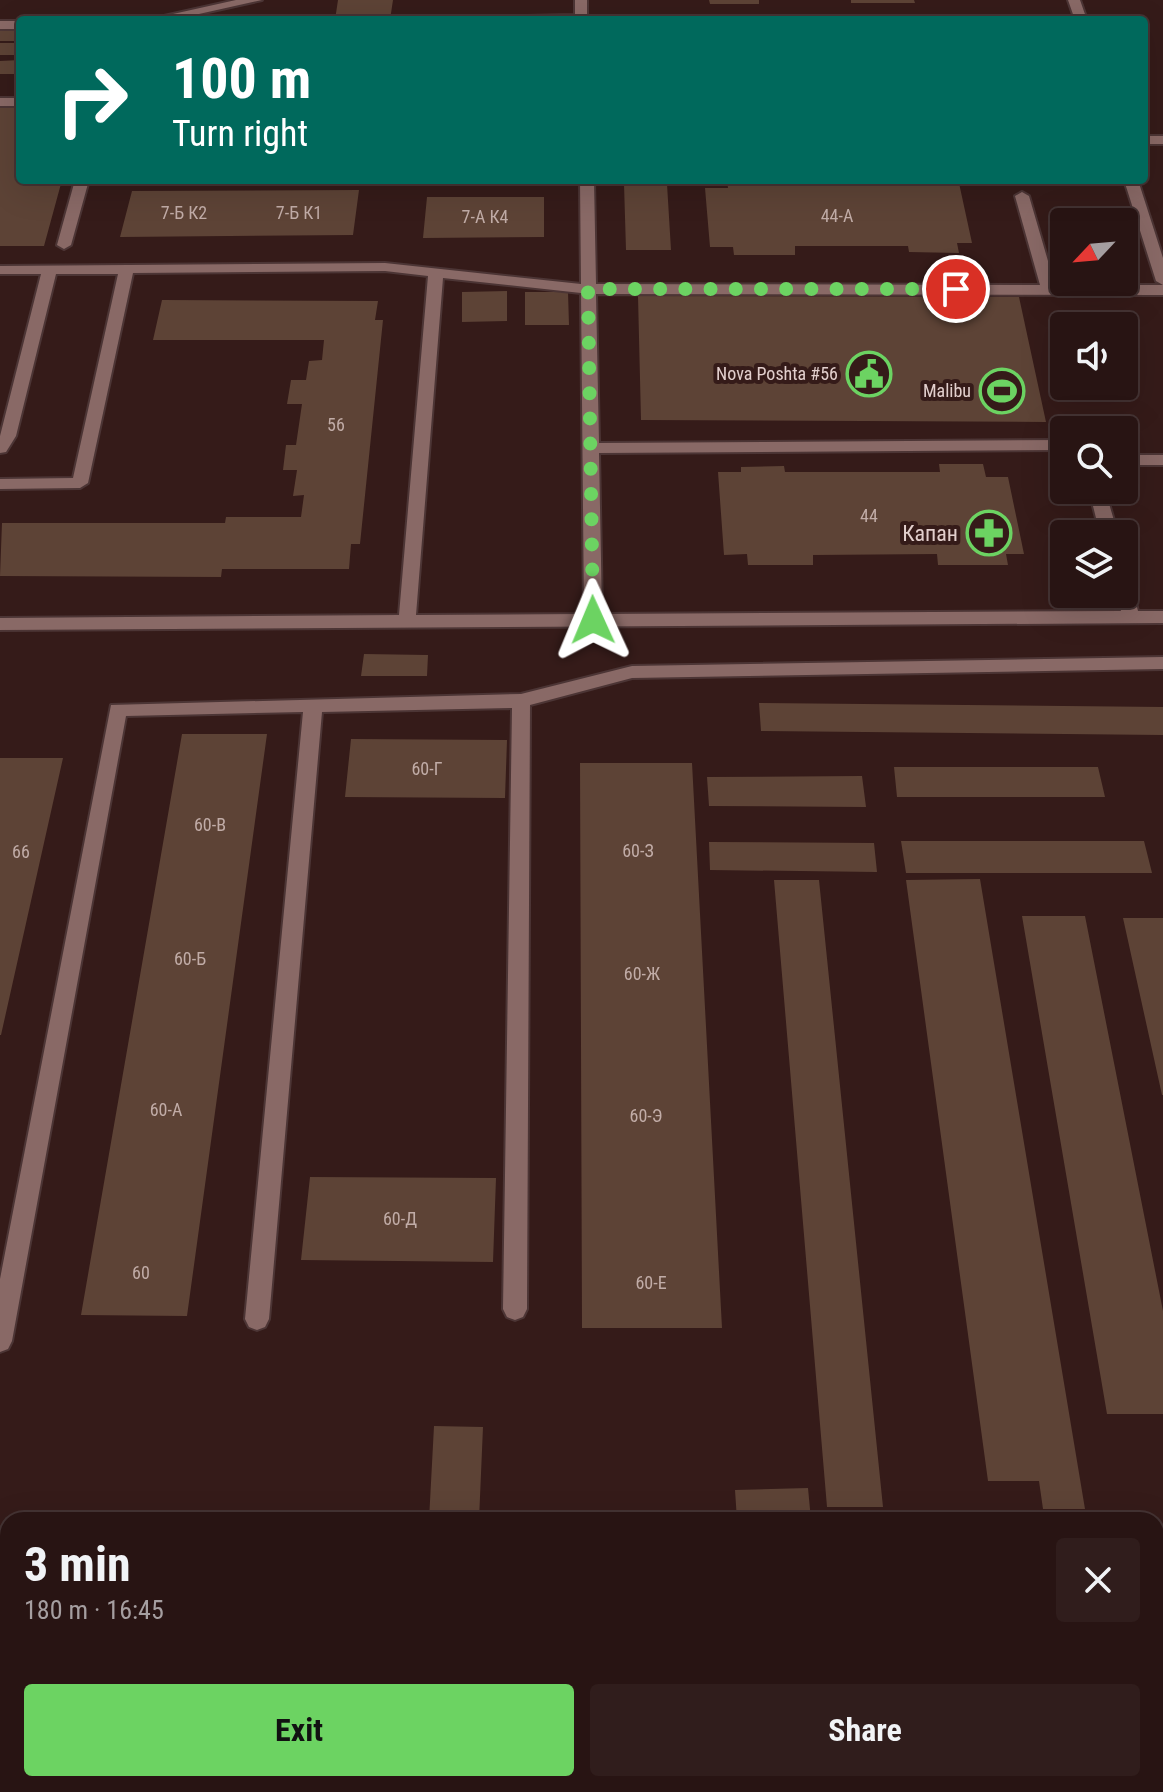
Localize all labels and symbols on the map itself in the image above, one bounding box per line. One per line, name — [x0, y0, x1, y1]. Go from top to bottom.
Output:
house number: 7-Б К2 — [161, 202, 207, 223]
house number: 7-Б К1 — [276, 202, 322, 223]
house number: 44-А — [821, 205, 854, 226]
house number: 7-А К4 — [462, 206, 509, 227]
north arrow — [1050, 208, 1138, 296]
pin — [922, 255, 990, 323]
public building icon: Nova Poshta #56 — [845, 350, 893, 398]
place label: Nova Poshta #56 — [716, 363, 838, 384]
sports icon: Malibu — [978, 367, 1026, 415]
place label: Malibu — [923, 380, 971, 401]
house number: 56 — [327, 414, 345, 435]
house number: 44 — [860, 505, 878, 526]
pharmacy icon: Капан — [965, 509, 1013, 557]
place label: Капан — [902, 521, 958, 546]
position arrow — [551, 578, 635, 662]
house number: 60-Г — [411, 758, 443, 779]
house number: 60-В — [194, 814, 226, 835]
house number: 60-З — [622, 840, 654, 861]
house number: 66 — [12, 841, 30, 862]
house number: 60-Б — [174, 948, 206, 969]
house number: 60-Ж — [624, 963, 660, 984]
house number: 60-А — [150, 1099, 183, 1120]
house number: 60-Э — [630, 1105, 662, 1126]
house number: 60-Д — [383, 1208, 417, 1229]
house number: 60 — [132, 1262, 150, 1283]
house number: 60-Е — [635, 1272, 667, 1293]

